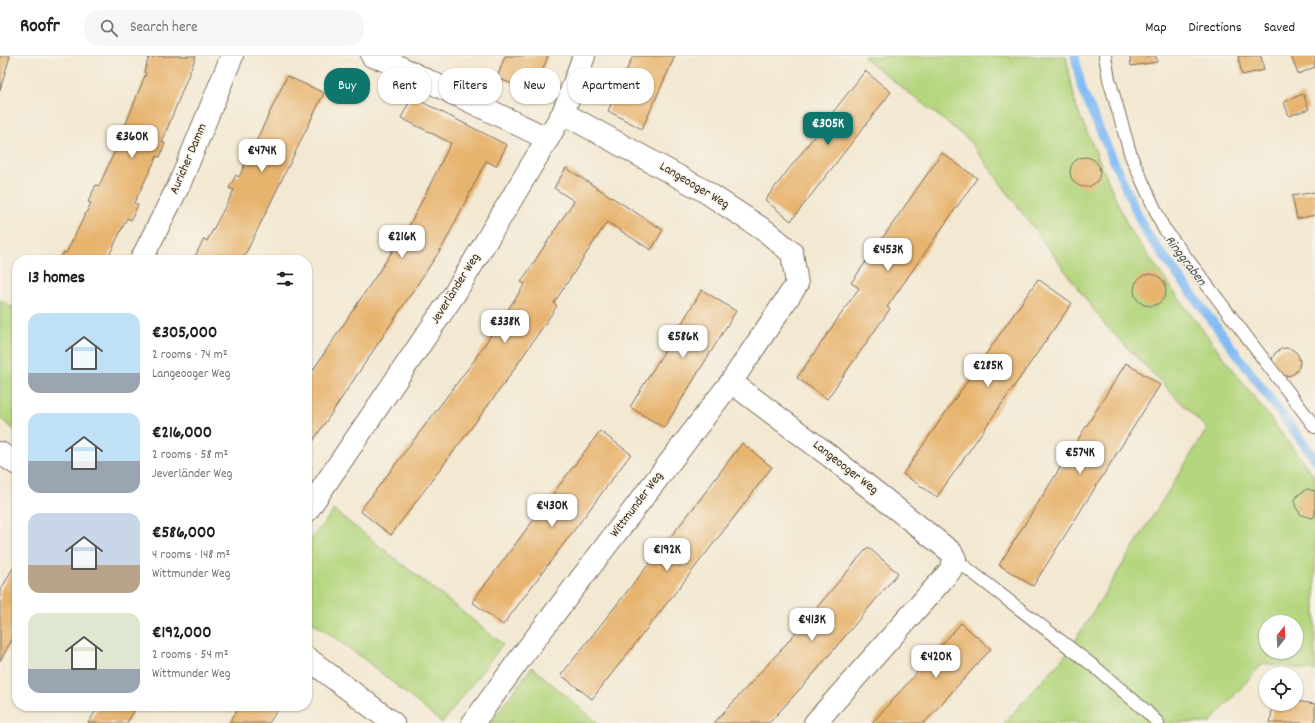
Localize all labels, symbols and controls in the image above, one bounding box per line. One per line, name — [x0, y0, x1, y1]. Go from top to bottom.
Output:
search box — [84, 10, 364, 46]
text: Roofr — [20, 14, 60, 41]
icon: search — [98, 17, 120, 39]
text: Search here — [130, 17, 198, 39]
text: Map — [1145, 18, 1167, 38]
text: Directions — [1189, 18, 1242, 38]
text: Saved — [1264, 18, 1295, 38]
chip: Buy — [324, 68, 370, 104]
chip: Rent — [378, 68, 431, 104]
chip: Filters — [439, 68, 502, 104]
chip: New — [510, 68, 560, 104]
chip: Apartment — [568, 68, 654, 104]
pin: €305K — [800, 112, 856, 146]
text: €305K — [812, 115, 844, 134]
street label: Auricher Damm — [166, 121, 212, 197]
pin: €360K — [104, 125, 160, 159]
text: €360K — [116, 128, 148, 147]
pin: €474K — [234, 139, 290, 173]
text: €474K — [247, 142, 277, 161]
street label: Langeooger Weg — [655, 158, 733, 215]
pin: €216K — [374, 225, 430, 259]
text: €216K — [388, 228, 416, 247]
water label: Ringgraben — [1159, 232, 1211, 291]
pin: €453K — [860, 238, 916, 272]
text: €453K — [873, 241, 903, 260]
street label: Jeverländer Weg — [427, 250, 486, 328]
text: 13 homes — [28, 267, 85, 291]
icon: filters — [274, 268, 296, 290]
pin: €338K — [477, 310, 533, 344]
text: €338K — [490, 313, 520, 332]
text: €305,000 — [152, 322, 217, 346]
pin: €586K — [655, 325, 711, 359]
text: €586K — [668, 328, 698, 347]
icon: home — [60, 329, 108, 377]
text: 2 rooms · 74 m² — [152, 346, 227, 365]
pin: €285K — [960, 354, 1016, 388]
text: €285K — [973, 357, 1003, 376]
text: Langeooger Weg — [152, 365, 231, 384]
text: €216,000 — [152, 422, 212, 446]
icon: home — [60, 429, 108, 477]
street label: Langeooger Weg — [808, 436, 882, 500]
pin: €574K — [1052, 441, 1108, 475]
text: €574K — [1065, 444, 1095, 463]
text: 2 rooms · 58 m² — [152, 446, 228, 465]
text: Jeverländer Weg — [152, 465, 233, 484]
street label: Wittmunder Weg — [606, 468, 668, 542]
pin: €430K — [524, 494, 580, 528]
text: €430K — [536, 497, 568, 516]
text: €586,000 — [152, 522, 216, 546]
icon: home — [60, 529, 108, 577]
pin: €192K — [639, 538, 695, 572]
text: €192K — [653, 541, 681, 560]
text: 4 rooms · 148 m² — [152, 546, 230, 565]
text: Wittmunder Weg — [152, 565, 230, 584]
pin: €413K — [784, 608, 840, 642]
text: €413K — [798, 611, 826, 630]
north arrow — [1259, 615, 1303, 659]
map controls — [1259, 615, 1303, 711]
text: €192,000 — [152, 622, 211, 646]
icon: home — [60, 629, 108, 677]
pin: €420K — [908, 645, 964, 679]
text: 2 rooms · 54 m² — [152, 646, 228, 665]
text: €420K — [920, 648, 952, 667]
text: Wittmunder Weg — [152, 665, 230, 684]
button: locate — [1259, 667, 1303, 711]

